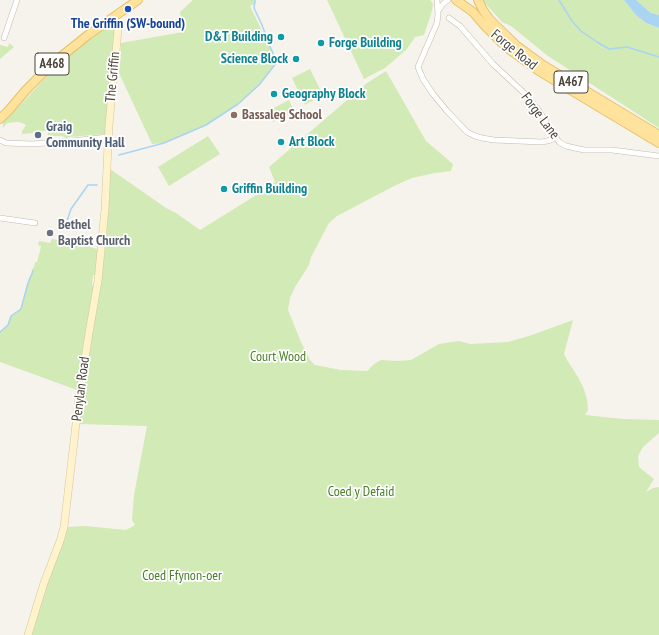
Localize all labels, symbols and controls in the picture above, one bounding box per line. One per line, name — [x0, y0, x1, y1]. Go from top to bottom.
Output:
marker: The Griffin (SW-bound) — [123, 4, 133, 14]
place label: The Griffin (SW-bound) — [71, 16, 185, 32]
street label: Forge Road — [488, 26, 540, 74]
place label: D&T Building — [205, 29, 273, 45]
marker: D&T Building — [276, 32, 286, 42]
place label: Forge Building — [329, 35, 402, 51]
marker: Forge Building — [316, 38, 326, 48]
street label: The Griffin — [102, 51, 124, 103]
place label: Science Block — [221, 51, 288, 67]
road number: A468 — [35, 53, 69, 75]
marker: Science Block — [291, 54, 301, 64]
road number: A467 — [554, 71, 588, 93]
place label: Geography Block — [282, 86, 366, 102]
marker: Geography Block — [269, 89, 279, 99]
street label: Forge Lane — [517, 90, 563, 142]
place label: Bassaleg School — [242, 107, 322, 123]
marker: Bassaleg School — [229, 110, 239, 120]
place label: Graig Community Hall — [46, 119, 125, 152]
marker: Graig Community Hall — [33, 130, 43, 140]
place label: Art Block — [289, 134, 335, 150]
marker: Art Block — [276, 137, 286, 147]
place label: Griffin Building — [232, 181, 307, 197]
marker: Griffin Building — [219, 184, 229, 194]
place label: Bethel Baptist Church — [58, 217, 130, 250]
marker: Bethel Baptist Church — [45, 228, 55, 238]
park label: Court Wood — [250, 349, 306, 365]
street label: Penylan Road — [69, 356, 93, 422]
park label: Coed y Defaid — [328, 484, 394, 500]
park label: Coed Ffynon-oer — [142, 568, 222, 584]

